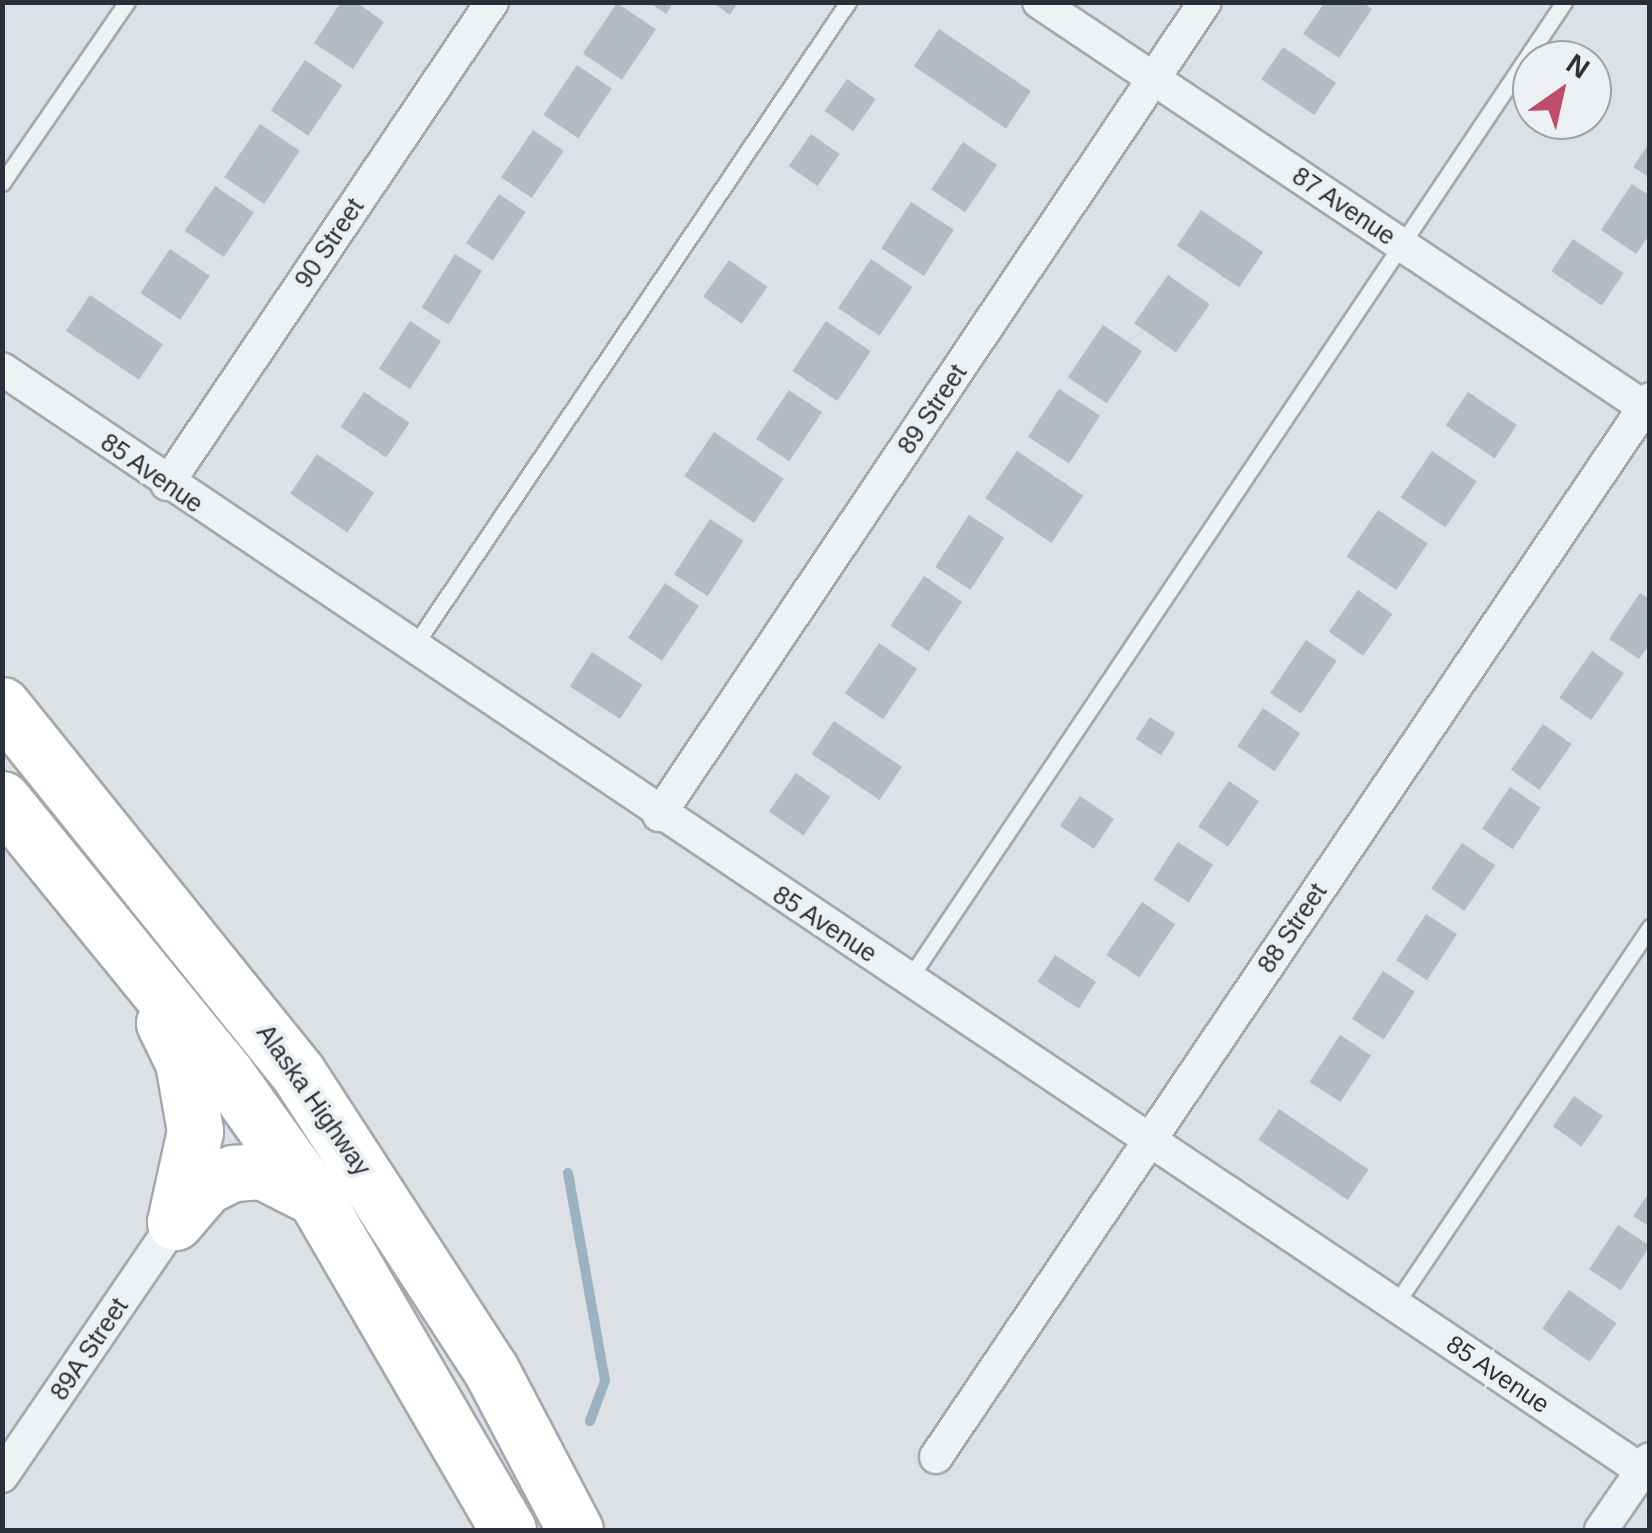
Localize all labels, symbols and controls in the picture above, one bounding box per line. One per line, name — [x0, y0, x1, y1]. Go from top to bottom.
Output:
north arrow — [1512, 40, 1612, 140]
text: N — [1561, 48, 1595, 85]
street label: 87 Avenue — [1286, 160, 1402, 252]
street label: 90 Street — [288, 193, 370, 293]
street label: 89 Street — [891, 359, 973, 459]
street label: 85 Avenue — [95, 427, 209, 519]
street label: 88 Street — [1251, 878, 1333, 978]
street label: 85 Avenue — [767, 879, 883, 969]
street label: Alaska Highway — [251, 1019, 377, 1181]
street label: 89A Street — [44, 1292, 134, 1406]
street label: 85 Avenue — [1440, 1328, 1556, 1420]

